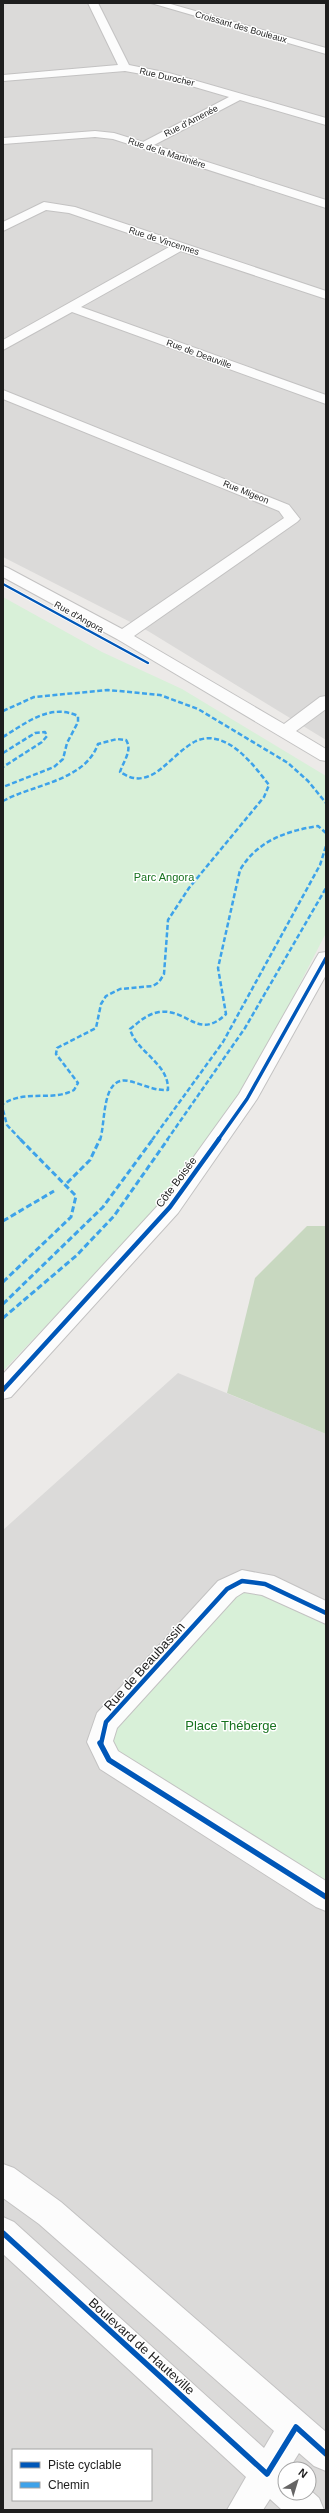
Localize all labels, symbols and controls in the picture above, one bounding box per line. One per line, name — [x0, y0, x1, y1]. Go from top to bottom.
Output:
street label: Croissant des Bouleaux — [194, 9, 289, 45]
street label: Rue Durocher — [139, 66, 195, 88]
street label: Rue d'Amenée — [162, 103, 220, 139]
street label: Rue de la Martinière — [127, 136, 207, 170]
street label: Rue de Vincennes — [128, 225, 201, 257]
street label: Rue de Deauville — [165, 338, 233, 370]
street label: Rue Migeon — [222, 478, 270, 506]
street label: Rue d'Angora — [53, 599, 105, 635]
park label: Parc Angora — [134, 871, 195, 883]
street label: Côte Boisée — [153, 1154, 199, 1210]
street label: Rue de Beaubassin — [101, 1619, 188, 1714]
park label: Place Théberge — [185, 1718, 277, 1733]
street label: Boulevard de Hauteville — [86, 2295, 198, 2398]
legend — [12, 2449, 152, 2501]
text: Piste cyclable — [48, 2458, 122, 2472]
north arrow — [277, 2461, 317, 2501]
text: N — [296, 2466, 310, 2480]
text: Chemin — [48, 2478, 89, 2492]

